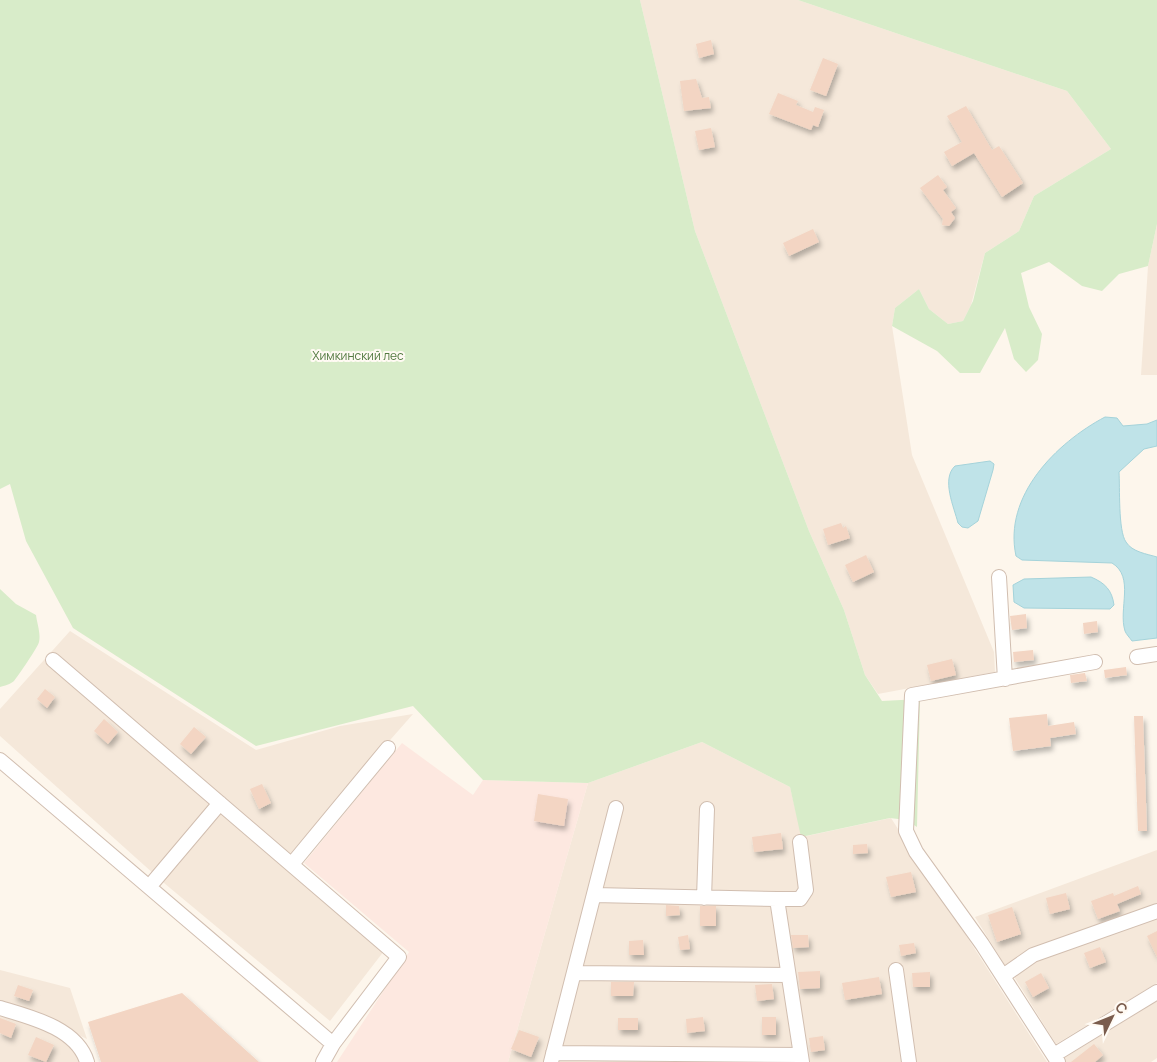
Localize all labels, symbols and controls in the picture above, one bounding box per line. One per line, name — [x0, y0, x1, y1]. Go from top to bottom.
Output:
park label: Химкинский лес — [312, 347, 404, 364]
north arrow — [1087, 992, 1137, 1042]
text: С — [1111, 998, 1132, 1018]

